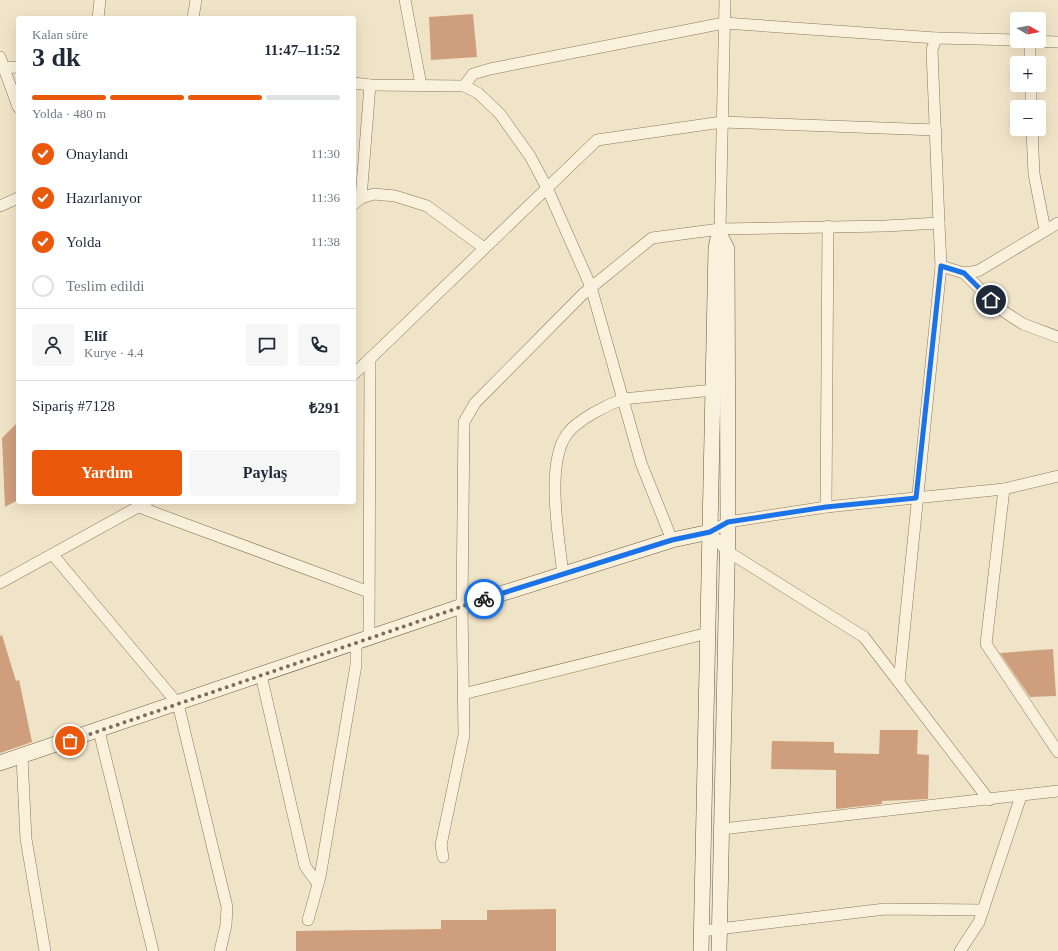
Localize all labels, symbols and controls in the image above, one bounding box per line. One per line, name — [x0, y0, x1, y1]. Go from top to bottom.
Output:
north arrow — [1010, 12, 1046, 48]
map controls — [1010, 12, 1046, 136]
text: Kalan süre — [32, 27, 88, 42]
text: 11:47–11:52 — [264, 42, 340, 58]
text: 3 dk — [32, 43, 80, 72]
button: + — [1010, 56, 1046, 92]
button: − — [1010, 100, 1046, 136]
text: Yolda · 480 m — [32, 106, 106, 121]
icon: check — [32, 143, 54, 165]
text: Onaylandı — [66, 146, 128, 162]
text: 11:30 — [311, 146, 340, 161]
icon: check — [32, 187, 54, 209]
text: Hazırlanıyor — [66, 190, 142, 206]
text: 11:36 — [311, 190, 340, 205]
icon: check — [32, 231, 54, 253]
text: Yolda — [66, 234, 101, 250]
text: 11:38 — [311, 234, 340, 249]
text: Teslim edildi — [66, 278, 145, 294]
pin — [974, 283, 1008, 317]
icon: home — [980, 289, 1002, 311]
button: person — [32, 324, 74, 366]
button: chat — [246, 324, 288, 366]
button: phone — [298, 324, 340, 366]
text: Elif — [84, 328, 107, 344]
text: Kurye · 4.4 — [84, 345, 144, 360]
text: Sipariş #7128 — [32, 398, 115, 414]
text: ₺291 — [309, 400, 340, 416]
button: Yardım — [32, 450, 182, 496]
button: Paylaş — [190, 450, 340, 496]
courier — [464, 579, 504, 619]
icon: bike — [473, 588, 495, 610]
pin — [53, 724, 87, 758]
icon: bag — [59, 730, 81, 752]

